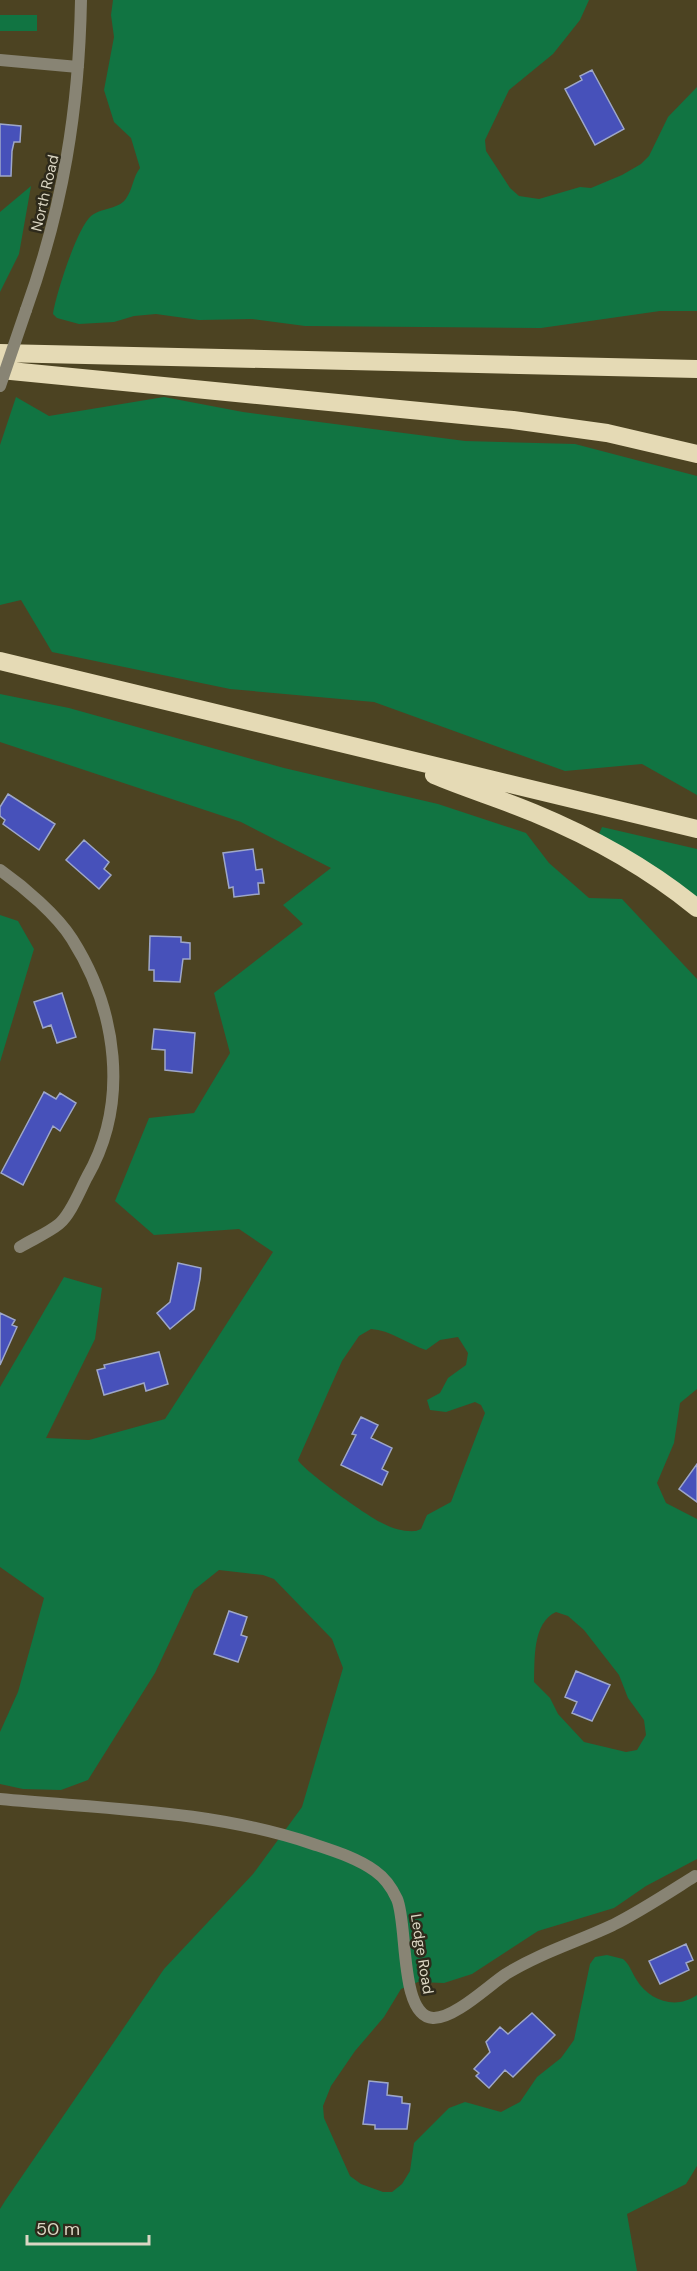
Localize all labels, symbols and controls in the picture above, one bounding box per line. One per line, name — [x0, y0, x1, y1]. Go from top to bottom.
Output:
street label: North Road — [26, 153, 64, 233]
street label: Ledge Road — [406, 1912, 438, 1996]
scale bar — [27, 2208, 148, 2246]
text: 50 m — [36, 2217, 80, 2241]

